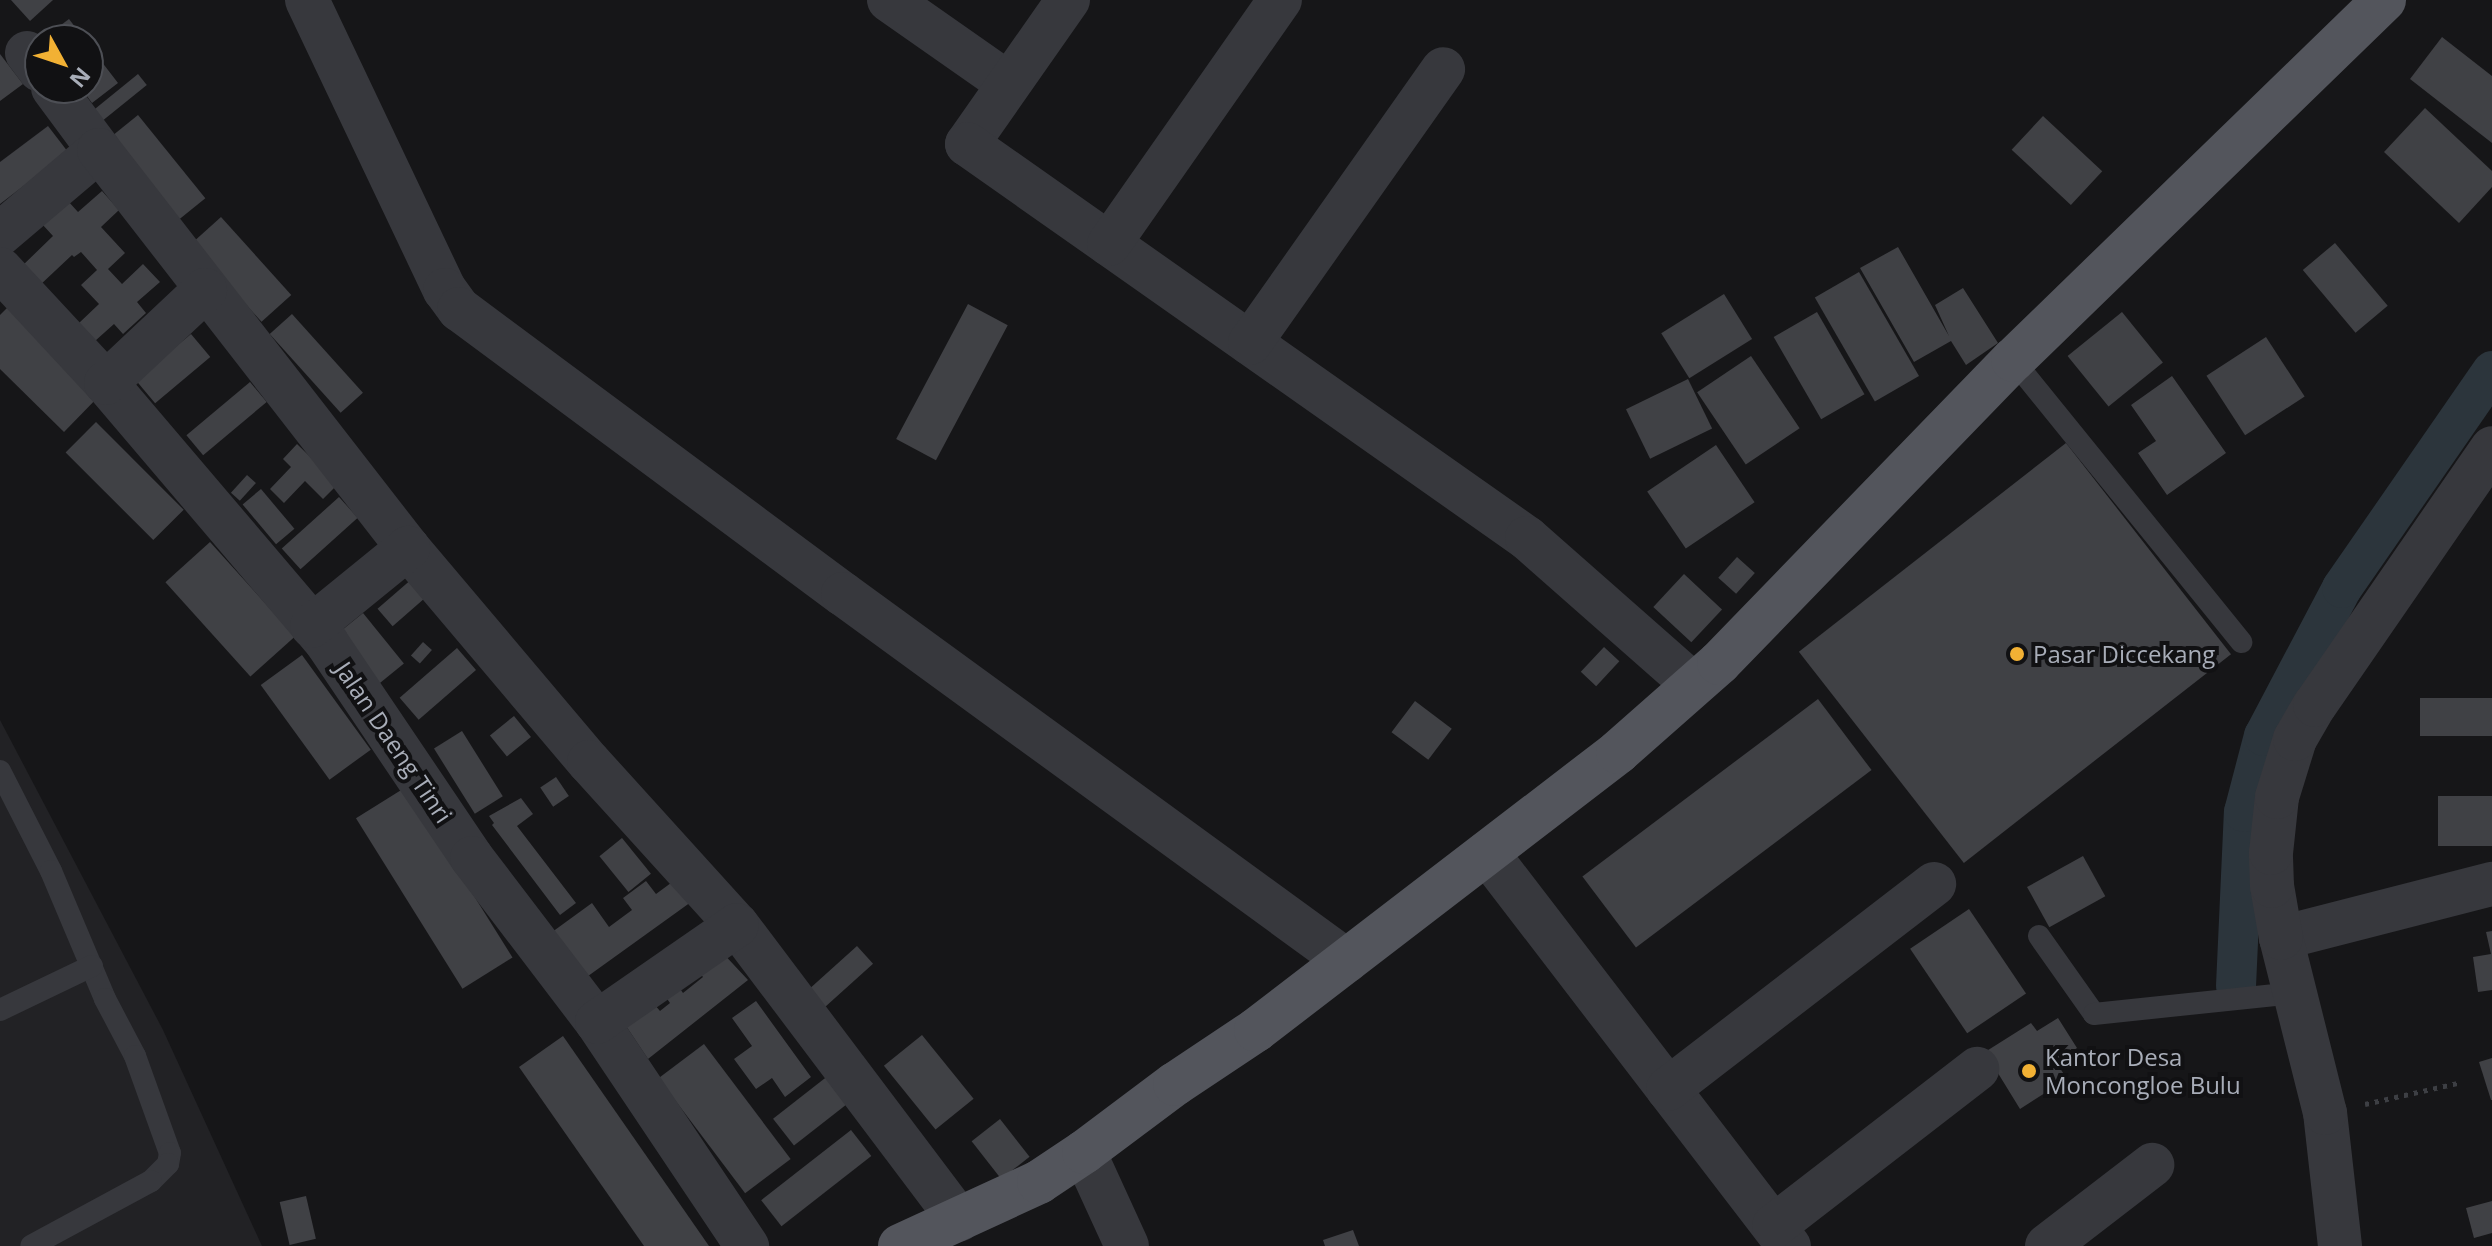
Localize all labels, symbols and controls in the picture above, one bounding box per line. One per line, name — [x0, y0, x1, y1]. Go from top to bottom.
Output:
north arrow — [24, 24, 104, 104]
text: N — [64, 62, 98, 95]
place label: Pasar Diccekang — [2033, 640, 2215, 668]
marker: Pasar Diccekang — [2008, 645, 2026, 663]
street label: Jalan Daeng Tinri — [329, 656, 459, 828]
place label: Kantor Desa Moncongloe Bulu — [2045, 1043, 2241, 1099]
marker: Kantor Desa Moncongloe Bulu — [2020, 1062, 2038, 1080]

